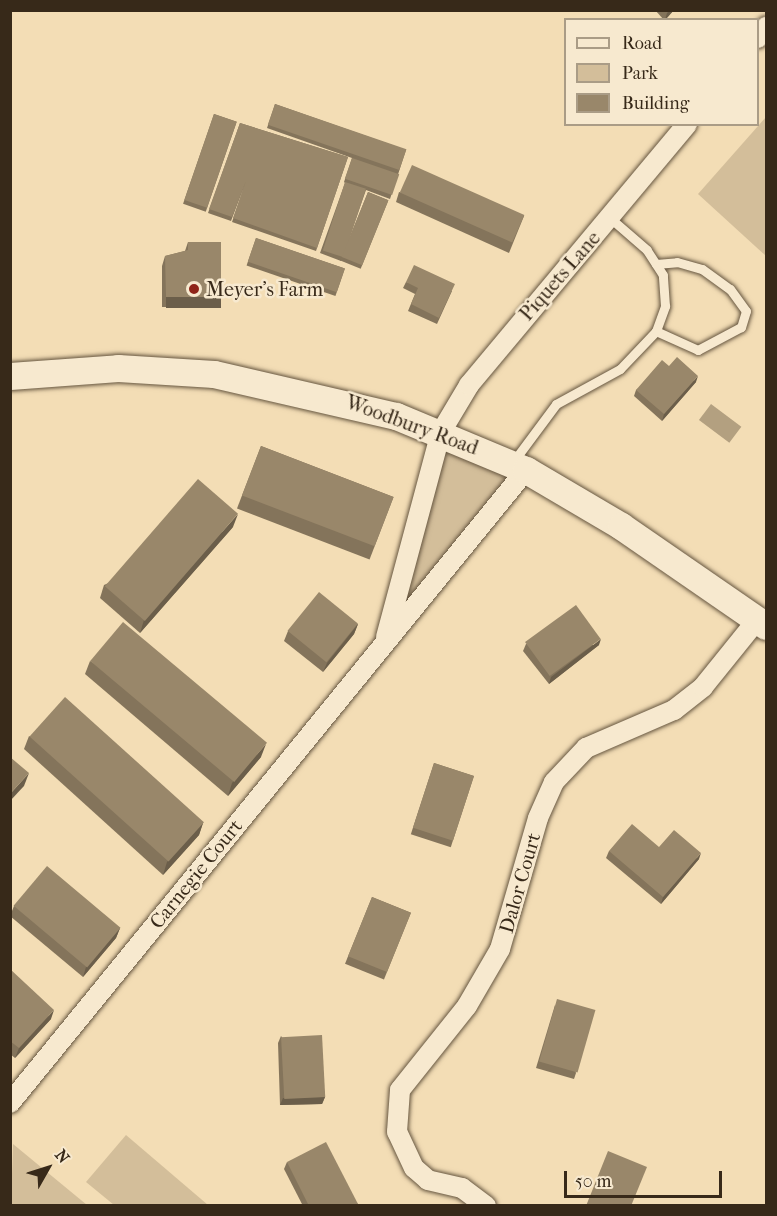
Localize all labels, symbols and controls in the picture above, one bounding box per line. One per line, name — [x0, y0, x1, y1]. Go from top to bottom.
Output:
legend — [564, 18, 759, 126]
text: Road — [622, 33, 662, 54]
text: Park — [622, 63, 658, 84]
text: Building — [622, 93, 689, 114]
street label: Piquets Lane — [515, 226, 605, 326]
place label: Meyer's Farm — [206, 277, 323, 301]
marker: Meyer's Farm — [187, 282, 201, 296]
street label: Woodbury Road — [343, 390, 481, 460]
street label: Carnegie Court — [145, 814, 247, 934]
street label: Dalor Court — [494, 830, 546, 936]
north arrow — [18, 1138, 78, 1198]
text: N — [51, 1146, 74, 1167]
scale bar — [567, 1159, 724, 1197]
text: 50 m — [575, 1171, 611, 1192]

